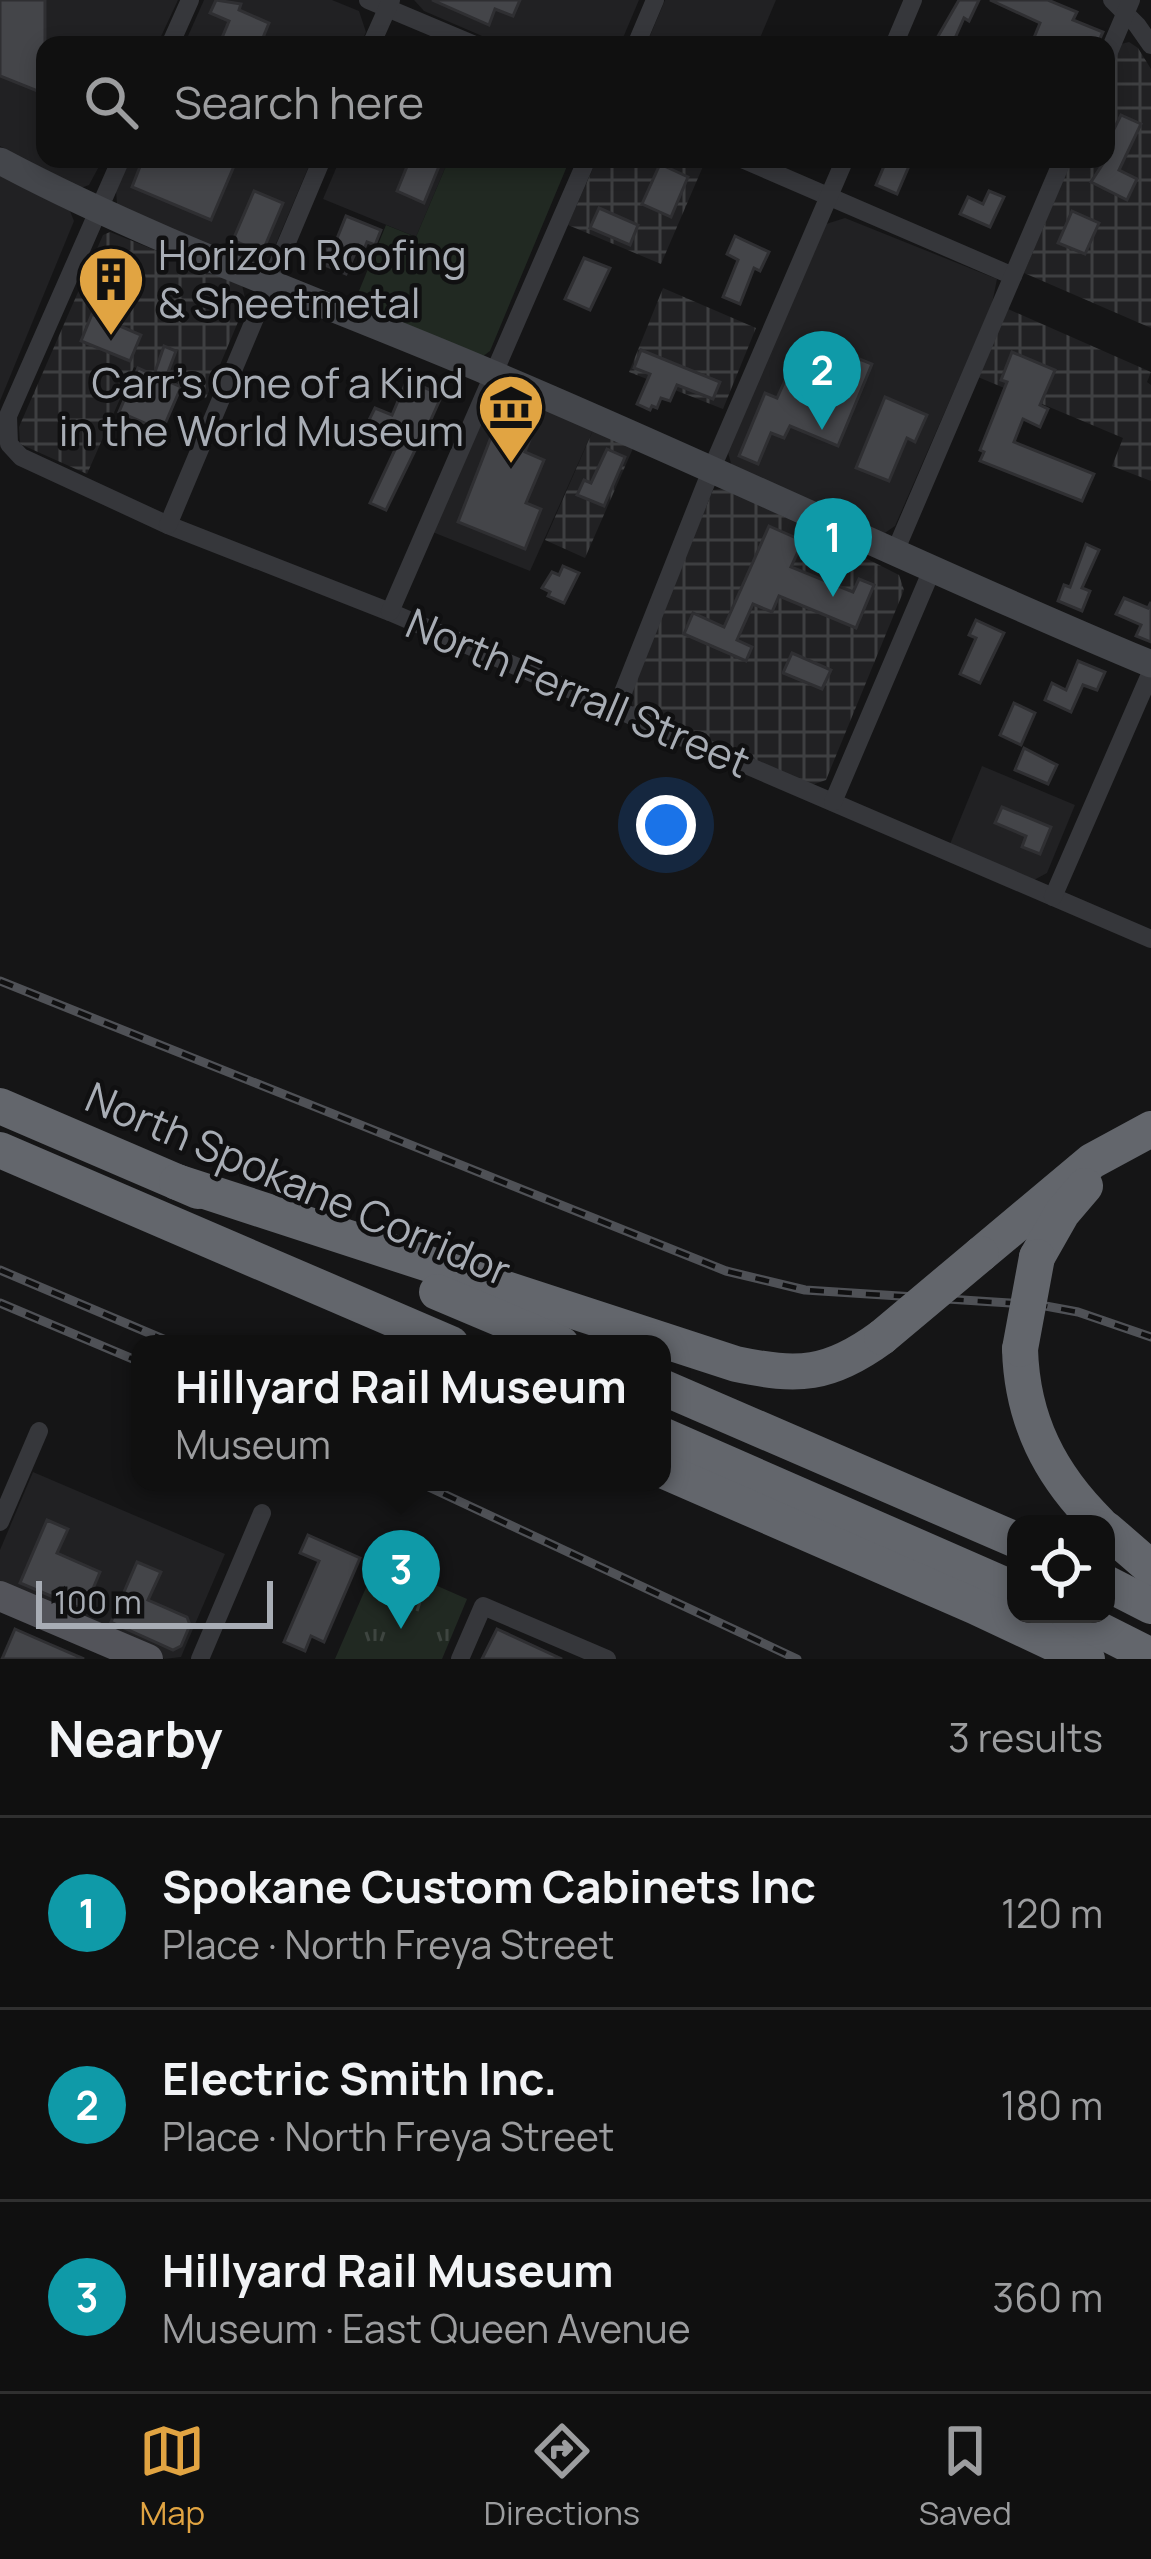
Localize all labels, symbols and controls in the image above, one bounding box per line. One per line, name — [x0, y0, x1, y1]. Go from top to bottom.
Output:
search box — [36, 36, 1115, 168]
icon: search — [78, 69, 144, 135]
text: Search here — [174, 71, 424, 133]
place label: Horizon Roofing & Sheetmetal — [158, 225, 467, 331]
building icon: Horizon Roofing & Sheetmetal — [76, 244, 146, 338]
pin: 2 — [783, 331, 861, 430]
place label: Carr's One of a Kind in the World Museum — [59, 353, 464, 459]
museum icon: Carr's One of a Kind in the World Museum — [476, 372, 546, 466]
pin: 1 — [794, 498, 872, 597]
street label: North Ferrall Street — [398, 593, 759, 791]
your location — [636, 795, 696, 855]
street label: North Spokane Corridor — [77, 1067, 520, 1299]
popup — [131, 1335, 671, 1491]
text: Hillyard Rail Museum — [175, 1355, 627, 1417]
text: Museum — [175, 1417, 331, 1471]
map controls — [1007, 1515, 1115, 1623]
button: locate — [1007, 1515, 1115, 1623]
pin: 3 — [362, 1530, 440, 1629]
scale bar — [36, 1575, 273, 1628]
text: 100 m — [54, 1579, 142, 1624]
text: Nearby — [48, 1703, 223, 1772]
text: 3 results — [948, 1710, 1103, 1764]
text: Spokane Custom Cabinets Inc — [162, 1855, 816, 1917]
text: 1 — [78, 1886, 96, 1940]
text: 120 m — [1001, 1886, 1103, 1940]
text: Place · North Freya Street — [162, 1917, 614, 1971]
text: Electric Smith Inc. — [162, 2047, 557, 2109]
text: 2 — [75, 2078, 99, 2132]
text: 180 m — [1000, 2078, 1103, 2132]
text: Place · North Freya Street — [162, 2109, 614, 2163]
text: Hillyard Rail Museum — [162, 2239, 613, 2301]
text: 3 — [76, 2270, 98, 2324]
text: 360 m — [993, 2270, 1103, 2324]
text: Museum · East Queen Avenue — [162, 2301, 691, 2355]
tab: Map — [139, 2418, 205, 2535]
tab: Directions — [484, 2418, 640, 2535]
tab: Saved — [919, 2418, 1012, 2535]

